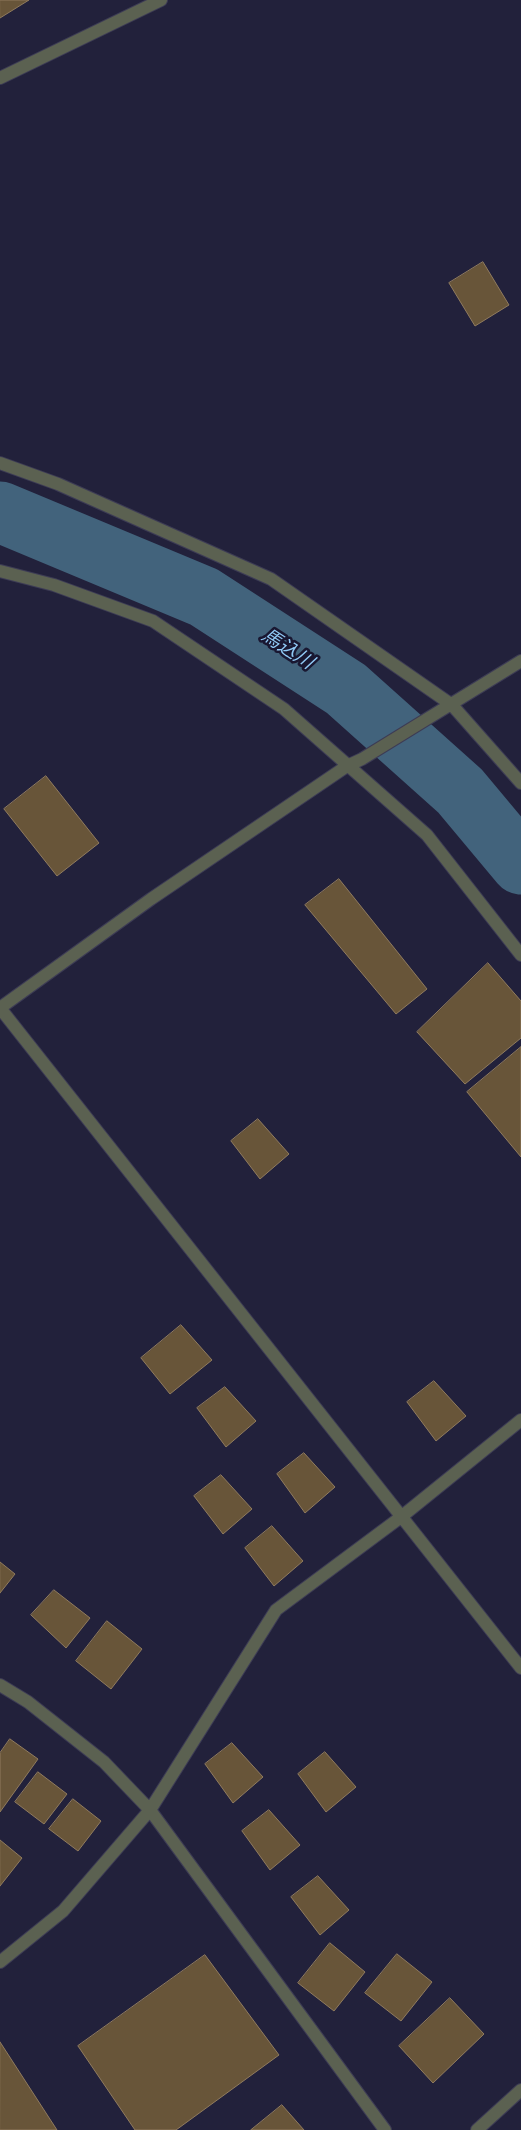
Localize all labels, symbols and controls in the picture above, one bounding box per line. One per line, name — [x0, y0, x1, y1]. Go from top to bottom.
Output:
water label: 馬込川 — [257, 625, 317, 675]

